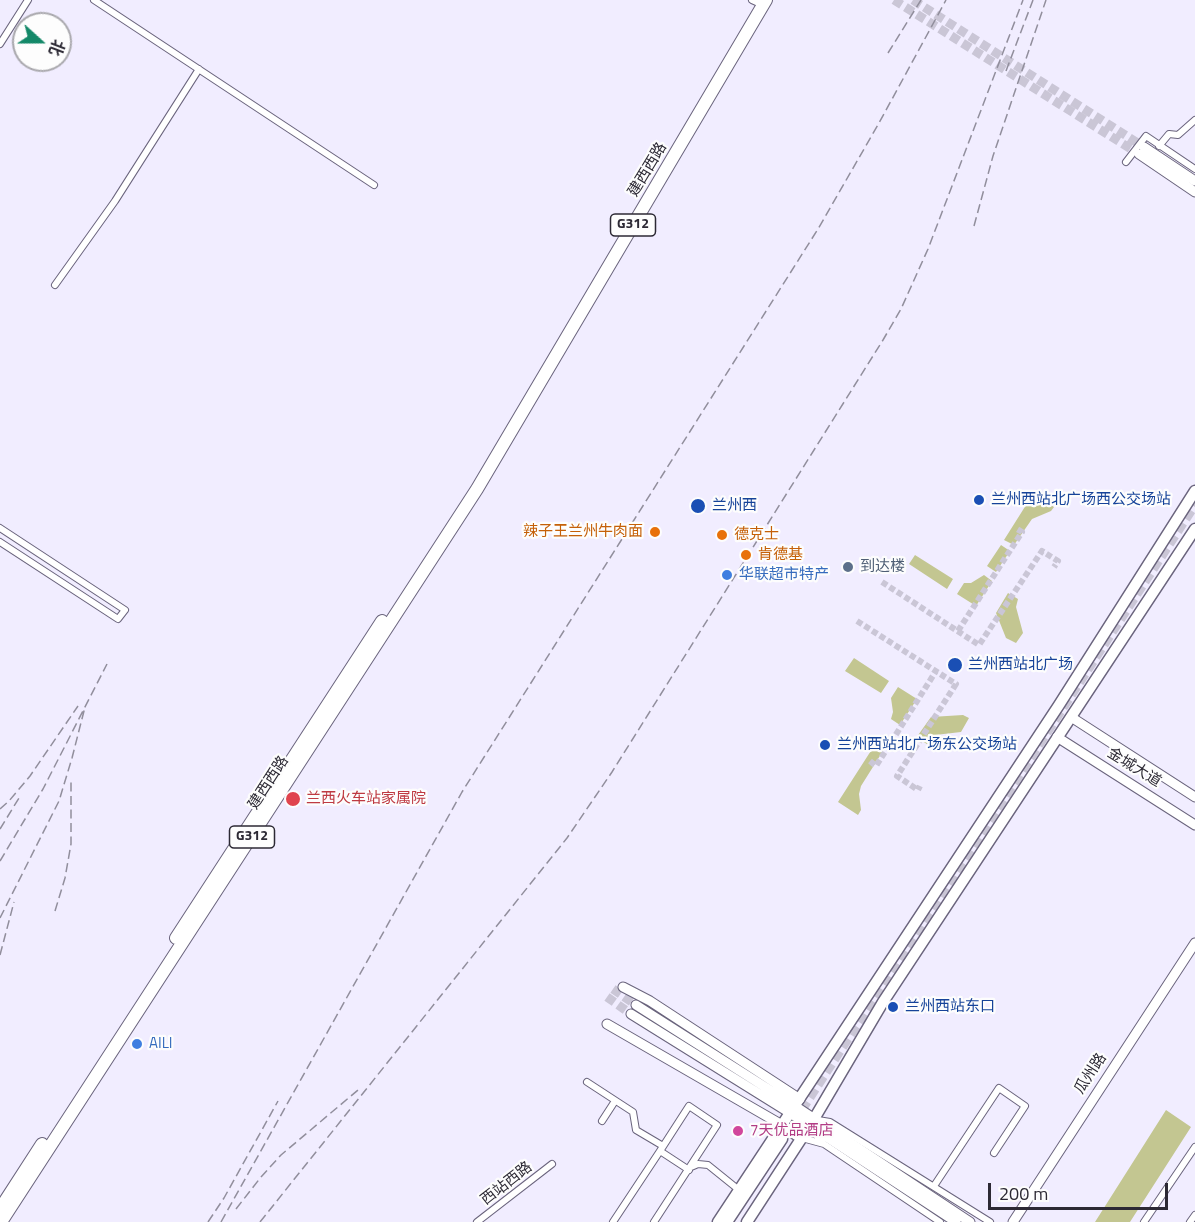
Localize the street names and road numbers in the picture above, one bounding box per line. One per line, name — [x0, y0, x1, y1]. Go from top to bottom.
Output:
street label: 建西西路 — [625, 140, 671, 200]
road number: G312 — [610, 214, 656, 236]
street label: 金城大道 — [1104, 744, 1164, 792]
street label: 建西西路 — [245, 753, 293, 813]
road number: G312 — [230, 826, 274, 848]
street label: 瓜州路 — [1071, 1050, 1111, 1098]
street label: 西站西路 — [478, 1158, 536, 1210]

